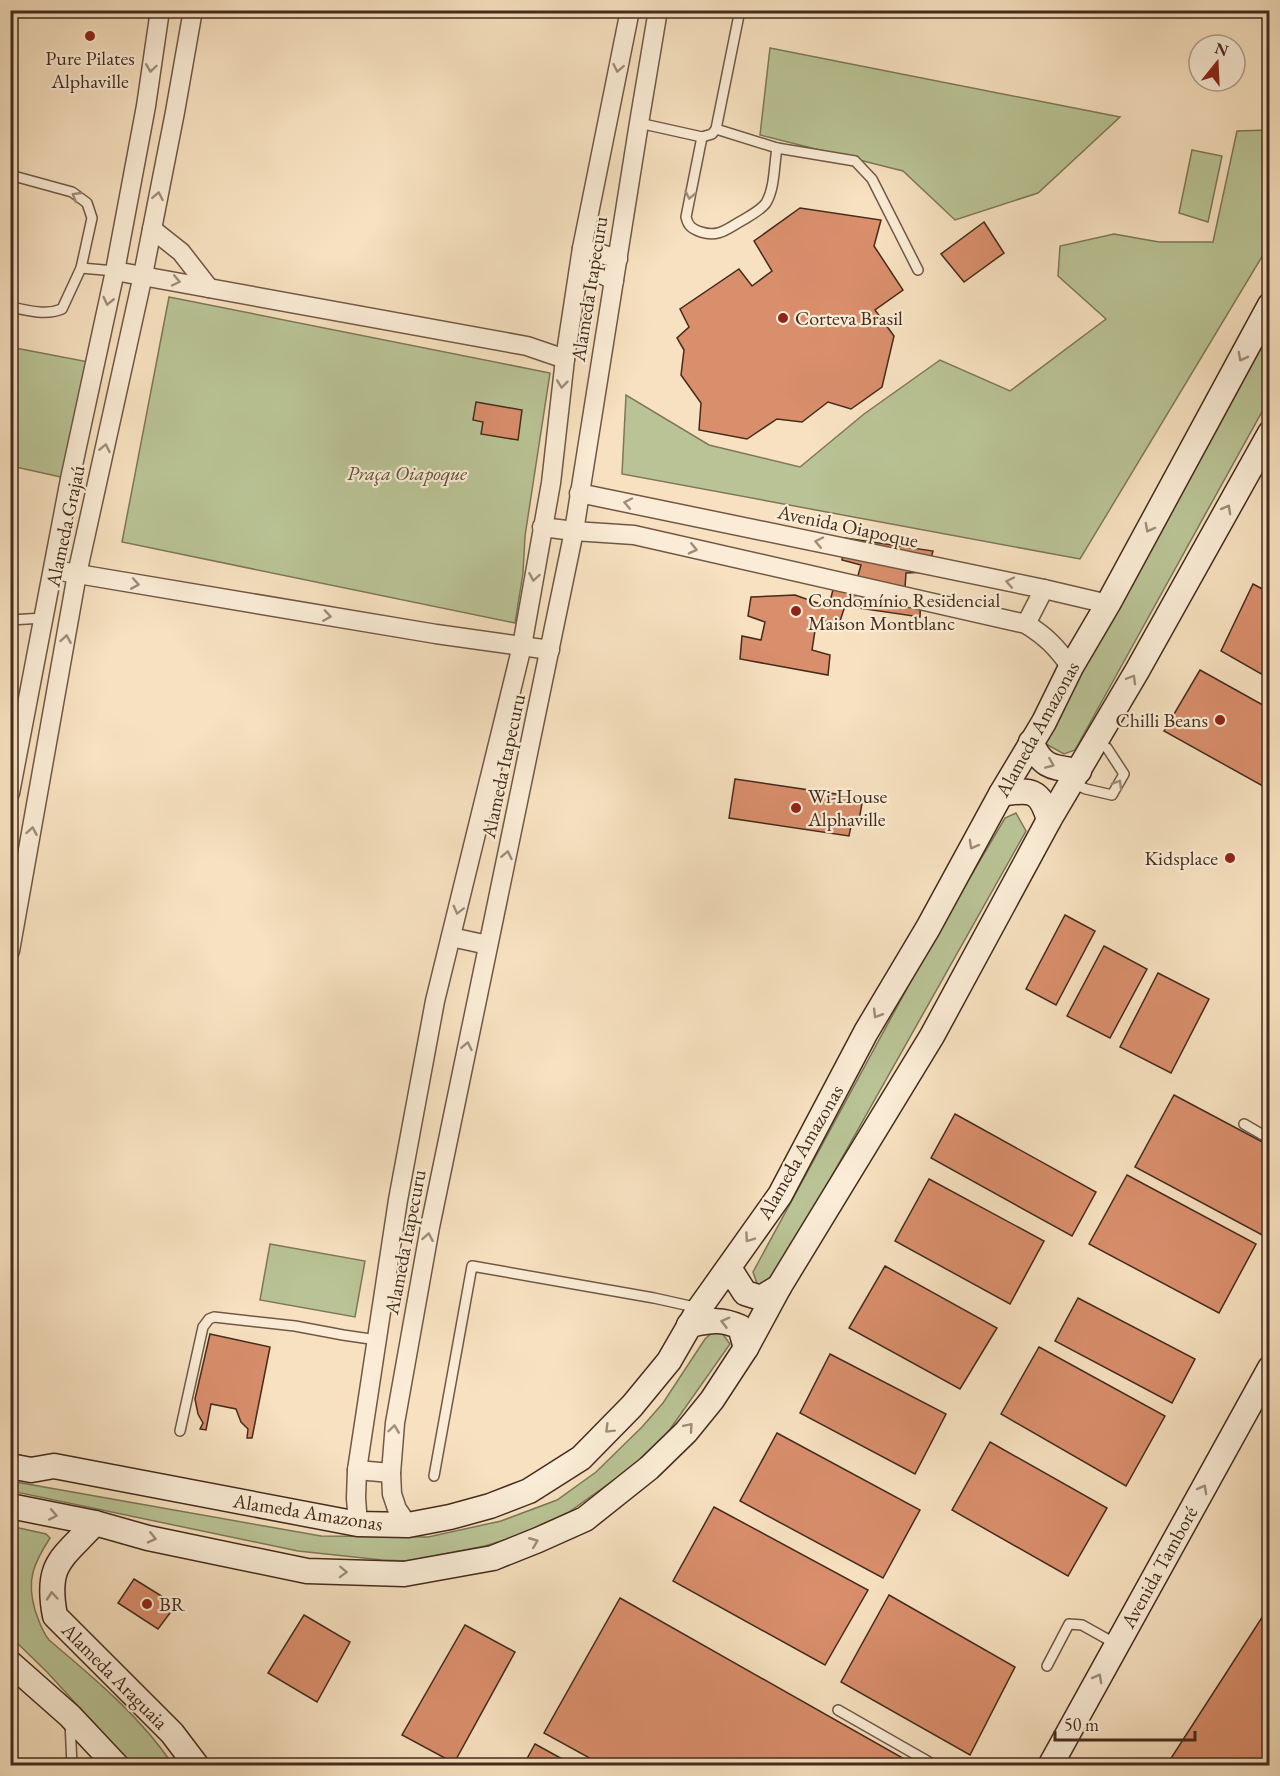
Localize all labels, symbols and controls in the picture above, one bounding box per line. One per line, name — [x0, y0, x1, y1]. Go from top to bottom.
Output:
marker: Pure Pilates Alphaville — [83, 29, 97, 43]
north arrow — [1187, 33, 1247, 93]
text: N — [1212, 37, 1231, 61]
place label: Pure Pilates Alphaville — [45, 45, 135, 94]
one-way arrow — [612, 63, 625, 73]
one-way arrow — [146, 64, 158, 73]
one-way arrow — [684, 189, 697, 199]
one-way arrow — [72, 191, 82, 203]
one-way arrow — [151, 191, 164, 201]
street label: Alameda Itapecuru — [565, 214, 613, 365]
one-way arrow — [171, 274, 181, 287]
one-way arrow — [102, 296, 115, 306]
place label: Corteva Brasil — [795, 305, 903, 331]
marker: Corteva Brasil — [776, 311, 790, 325]
one-way arrow — [1238, 351, 1249, 361]
one-way arrow — [556, 379, 569, 388]
one-way arrow — [98, 444, 111, 454]
park label: Praça Oiapoque — [347, 460, 467, 487]
street label: Alameda Grajaú — [39, 462, 91, 590]
one-way arrow — [623, 497, 633, 510]
street label: Avenida Oiapoque — [774, 498, 921, 554]
one-way arrow — [1220, 505, 1231, 516]
one-way arrow — [1145, 522, 1156, 532]
one-way arrow — [814, 537, 824, 550]
one-way arrow — [688, 541, 698, 554]
one-way arrow — [528, 572, 540, 581]
one-way arrow — [1005, 576, 1015, 589]
one-way arrow — [130, 577, 140, 589]
place label: Condomínio Residencial Maison Montblanc — [808, 587, 1000, 636]
marker: Condomínio Residencial Maison Montblanc — [789, 604, 803, 618]
one-way arrow — [323, 609, 332, 621]
one-way arrow — [59, 635, 72, 645]
street label: Alameda Amazonas — [988, 657, 1085, 802]
one-way arrow — [1125, 675, 1136, 686]
street label: Alameda Itapecuru — [475, 691, 531, 841]
place label: Chilli Beans — [1116, 707, 1208, 733]
marker: Chilli Beans — [1213, 713, 1227, 727]
one-way arrow — [1044, 757, 1055, 769]
one-way arrow — [1111, 780, 1122, 790]
place label: Wi-House Alphaville — [807, 783, 887, 832]
marker: Wi-House Alphaville — [789, 801, 803, 815]
one-way arrow — [25, 827, 38, 837]
one-way arrow — [969, 839, 980, 849]
place label: Kidsplace — [1145, 845, 1218, 871]
one-way arrow — [500, 850, 513, 860]
marker: Kidsplace — [1223, 851, 1237, 865]
one-way arrow — [453, 905, 466, 915]
one-way arrow — [872, 1008, 884, 1018]
one-way arrow — [460, 1041, 473, 1051]
street label: Alameda Amazonas — [750, 1080, 849, 1225]
street label: Alameda Itapecuru — [378, 1167, 432, 1318]
one-way arrow — [421, 1232, 434, 1242]
one-way arrow — [745, 1232, 756, 1243]
one-way arrow — [720, 1317, 730, 1330]
one-way arrow — [606, 1421, 617, 1432]
one-way arrow — [682, 1423, 693, 1434]
one-way arrow — [388, 1424, 400, 1433]
one-way arrow — [1196, 1484, 1207, 1495]
street label: Alameda Amazonas — [230, 1487, 385, 1537]
street label: Avenida Tamboré — [1114, 1501, 1203, 1633]
one-way arrow — [48, 1508, 58, 1521]
one-way arrow — [147, 1531, 157, 1544]
one-way arrow — [528, 1537, 539, 1549]
one-way arrow — [339, 1566, 348, 1579]
one-way arrow — [46, 1591, 59, 1600]
place label: BR — [159, 1591, 186, 1617]
marker: BR — [140, 1597, 154, 1611]
street label: Alameda Araguaia — [55, 1616, 174, 1735]
one-way arrow — [1091, 1673, 1102, 1684]
scale bar — [1055, 1704, 1194, 1742]
text: 50 m — [1064, 1713, 1099, 1736]

